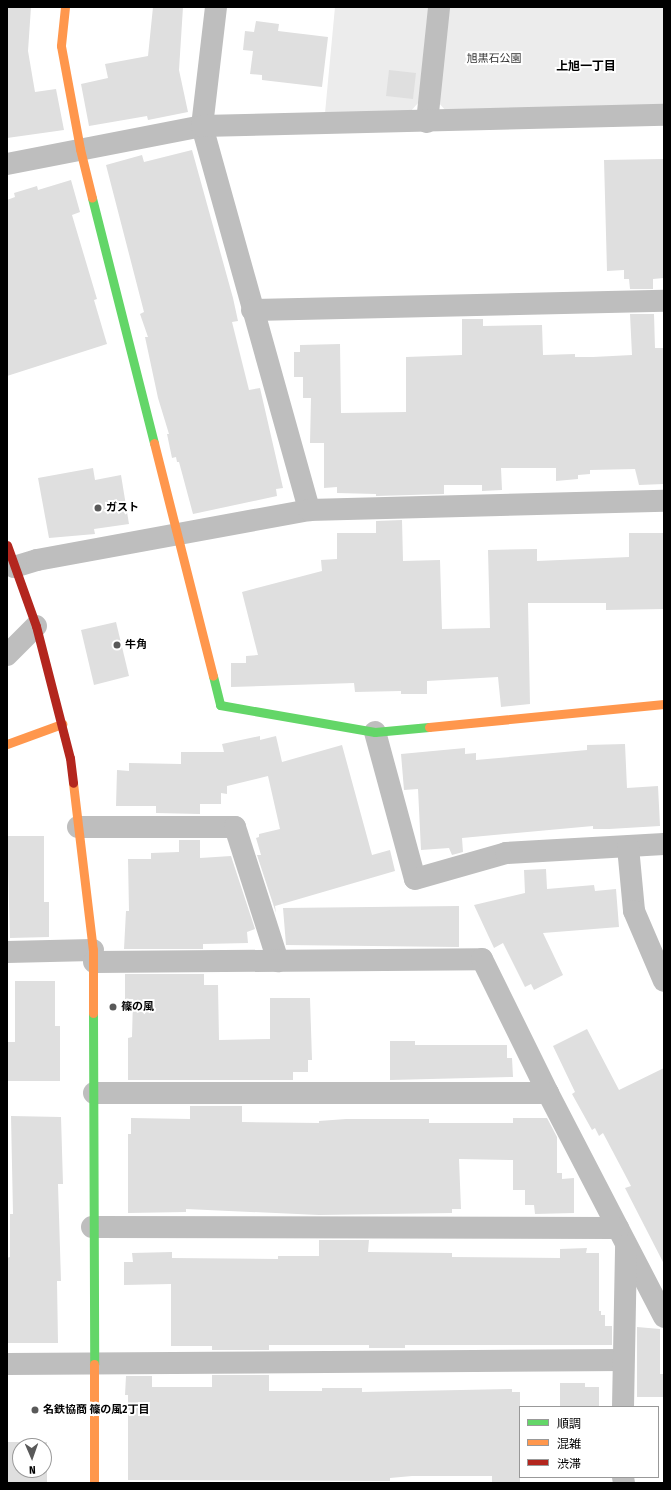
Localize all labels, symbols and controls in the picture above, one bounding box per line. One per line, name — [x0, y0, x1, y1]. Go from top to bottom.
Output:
park label: 旭黒石公園 — [467, 52, 521, 66]
district label: 上旭一丁目 — [556, 60, 616, 74]
place label: ガスト — [106, 501, 139, 515]
marker: ガスト — [93, 503, 103, 513]
place label: 牛角 — [125, 638, 147, 652]
marker: 牛角 — [112, 640, 122, 650]
place label: 篠の風 — [121, 1000, 154, 1014]
marker: 篠の風 — [108, 1002, 118, 1012]
place label: 名鉄協商 篠の風2丁目 — [43, 1403, 149, 1417]
marker: 名鉄協商 篠の風2丁目 — [30, 1405, 40, 1415]
legend — [519, 1406, 659, 1478]
text: 順調 — [557, 1417, 581, 1431]
text: 混雑 — [557, 1437, 581, 1451]
north arrow — [12, 1438, 52, 1478]
text: 渋滞 — [557, 1457, 581, 1471]
text: N — [29, 1463, 36, 1476]

